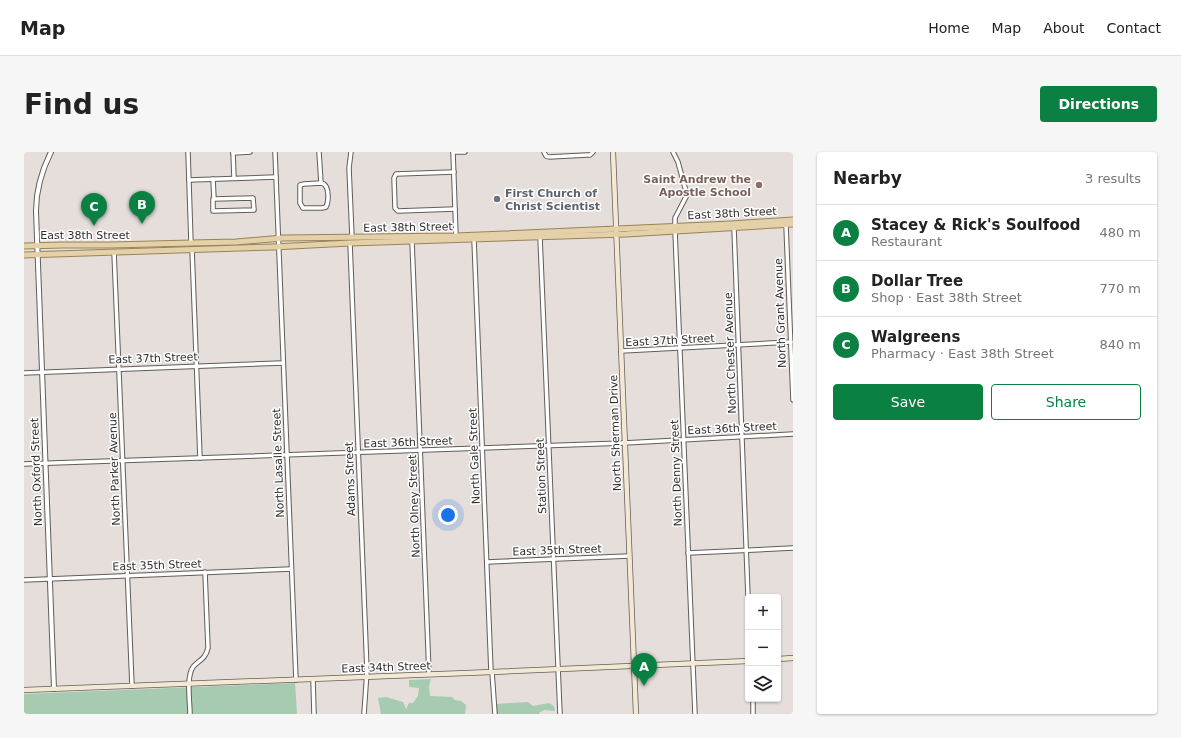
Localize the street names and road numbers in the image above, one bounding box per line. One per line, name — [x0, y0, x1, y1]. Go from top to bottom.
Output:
street label: East 38th Street — [687, 205, 778, 222]
street label: East 38th Street — [363, 220, 454, 235]
street label: East 38th Street — [40, 229, 130, 242]
street label: North Grant Avenue — [772, 258, 789, 368]
street label: North Chester Avenue — [722, 292, 739, 414]
street label: East 37th Street — [625, 332, 716, 349]
street label: East 37th Street — [108, 350, 199, 367]
street label: North Sherman Drive — [607, 374, 624, 491]
street label: North Lasalle Street — [270, 407, 287, 518]
street label: North Gale Street — [466, 407, 483, 504]
street label: North Parker Avenue — [106, 412, 123, 526]
street label: North Oxford Street — [28, 417, 45, 526]
street label: North Denny Street — [668, 419, 685, 527]
street label: East 36th Street — [687, 420, 778, 437]
street label: East 36th Street — [363, 434, 454, 451]
street label: Station Street — [534, 437, 549, 514]
street label: Adams Street — [343, 441, 358, 516]
street label: North Olney Street — [406, 454, 423, 558]
street label: East 35th Street — [512, 542, 603, 559]
street label: East 35th Street — [112, 557, 203, 574]
street label: East 34th Street — [341, 659, 432, 676]

